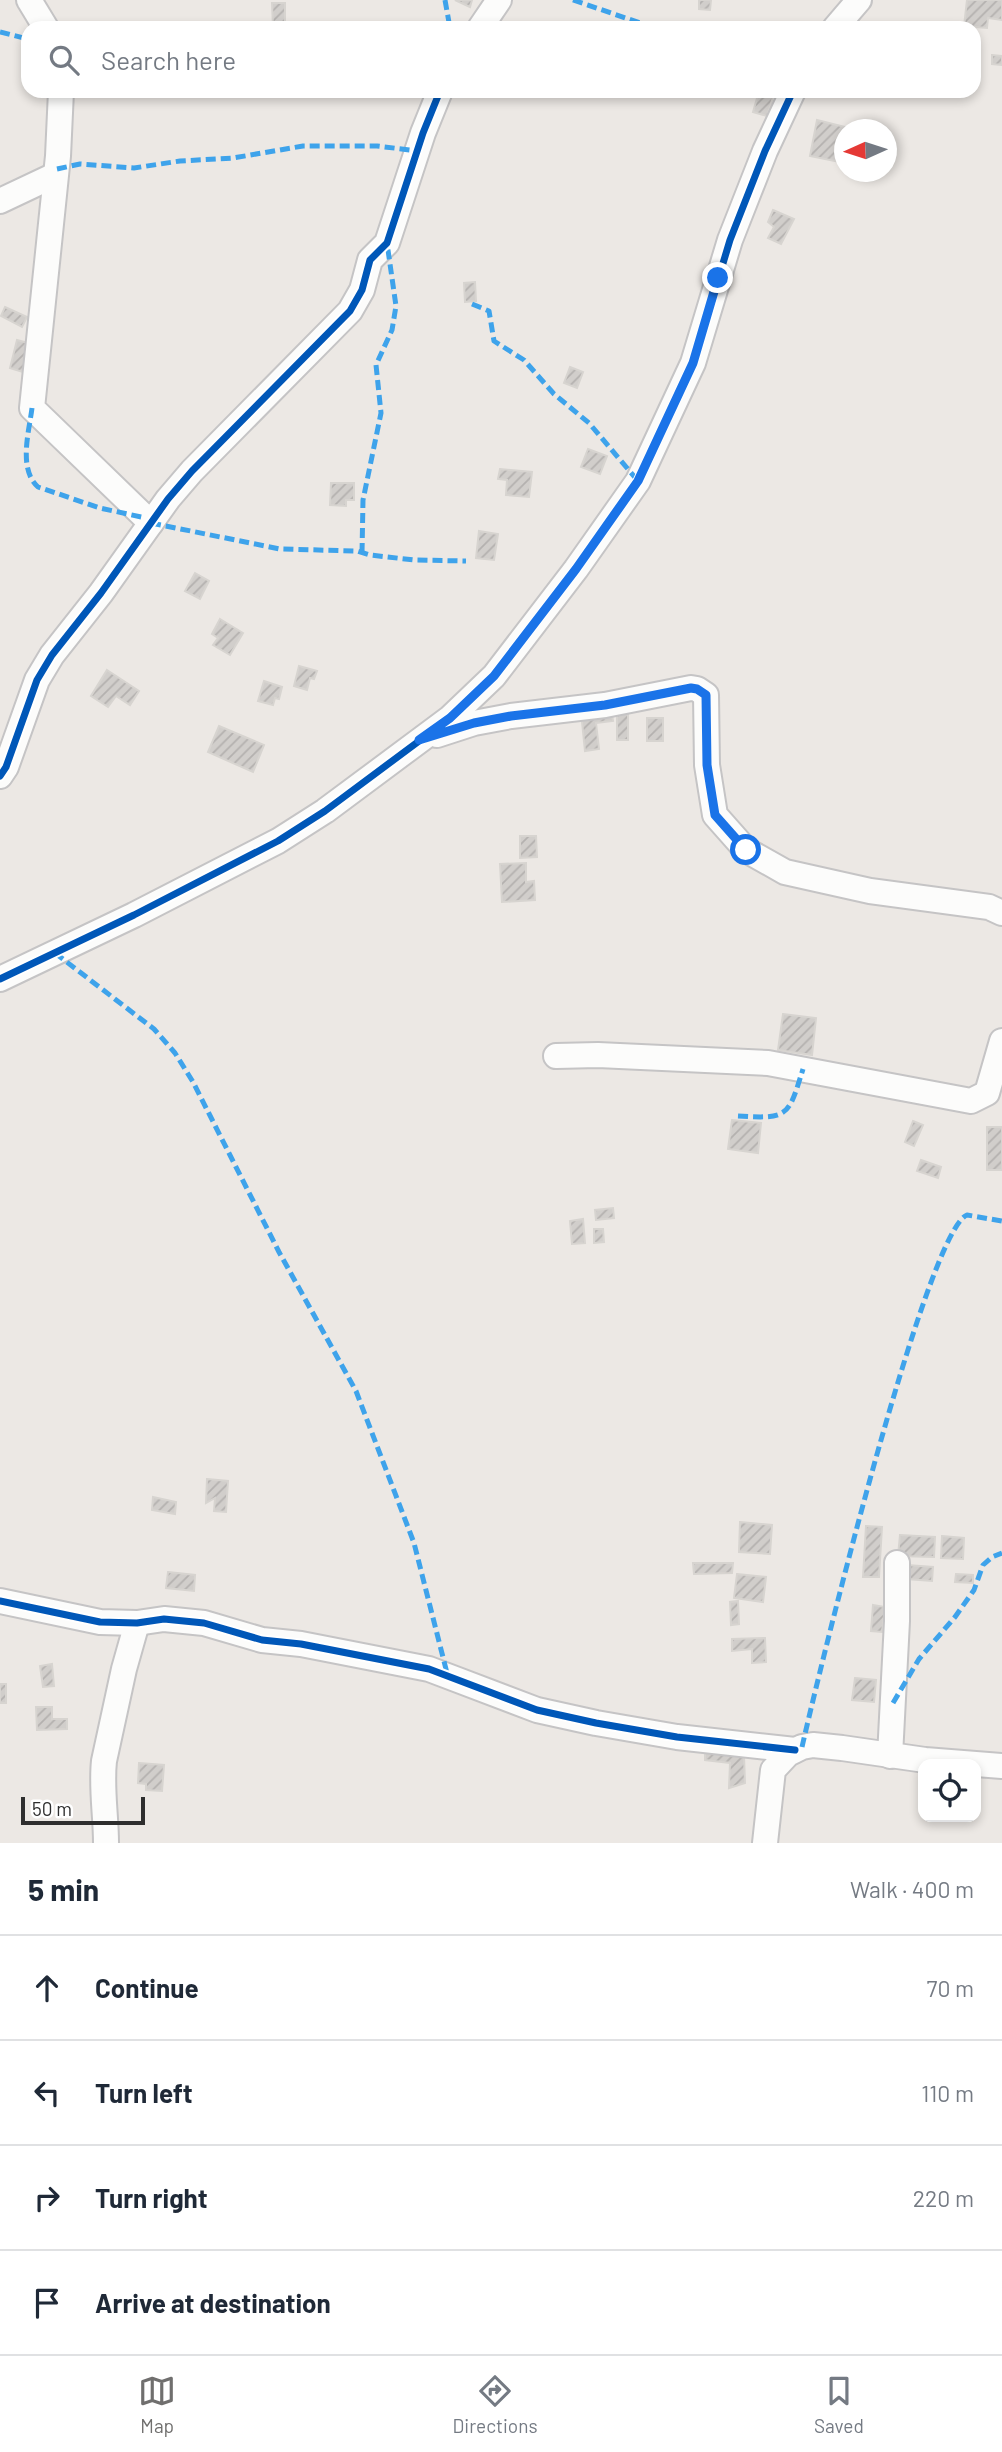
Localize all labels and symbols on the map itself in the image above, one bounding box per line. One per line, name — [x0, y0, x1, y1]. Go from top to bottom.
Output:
north arrow — [834, 119, 897, 182]
route end — [702, 262, 733, 293]
route start — [730, 834, 761, 865]
scale bar — [21, 1794, 145, 1826]

